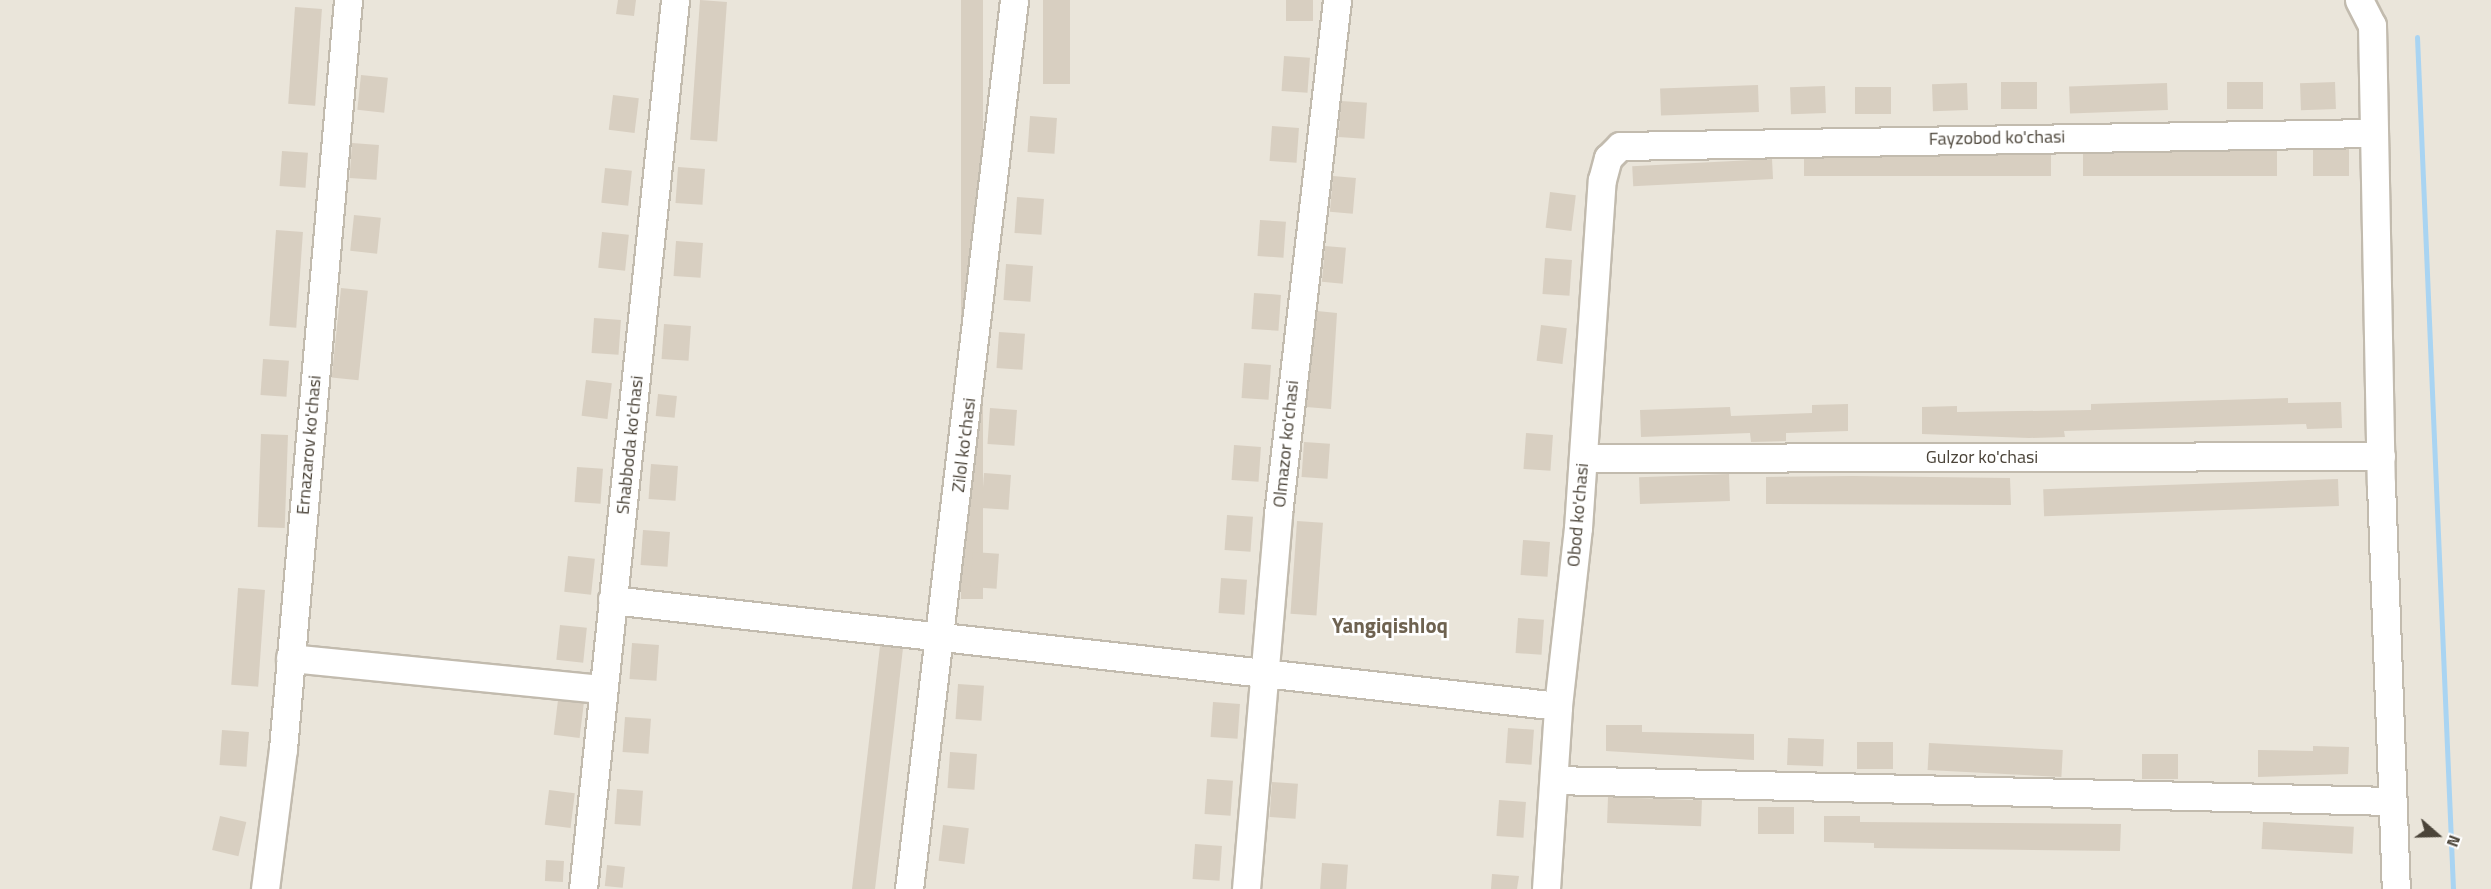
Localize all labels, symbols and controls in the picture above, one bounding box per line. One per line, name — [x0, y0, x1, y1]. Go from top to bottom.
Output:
street label: Fayzobod ko'chasi — [1929, 126, 2065, 150]
street label: Ernazarov ko'chasi — [292, 374, 326, 516]
street label: Shabboda ko'chasi — [612, 375, 648, 515]
street label: Olmazor ko'chasi — [1269, 379, 1303, 509]
street label: Zilol ko'chasi — [947, 396, 981, 494]
street label: Gulzor ko'chasi — [1926, 446, 2038, 468]
street label: Obod ko'chasi — [1563, 462, 1593, 568]
district label: Yangiqishloq — [1332, 612, 1448, 638]
north arrow — [2407, 805, 2467, 865]
text: N — [2441, 832, 2467, 850]

